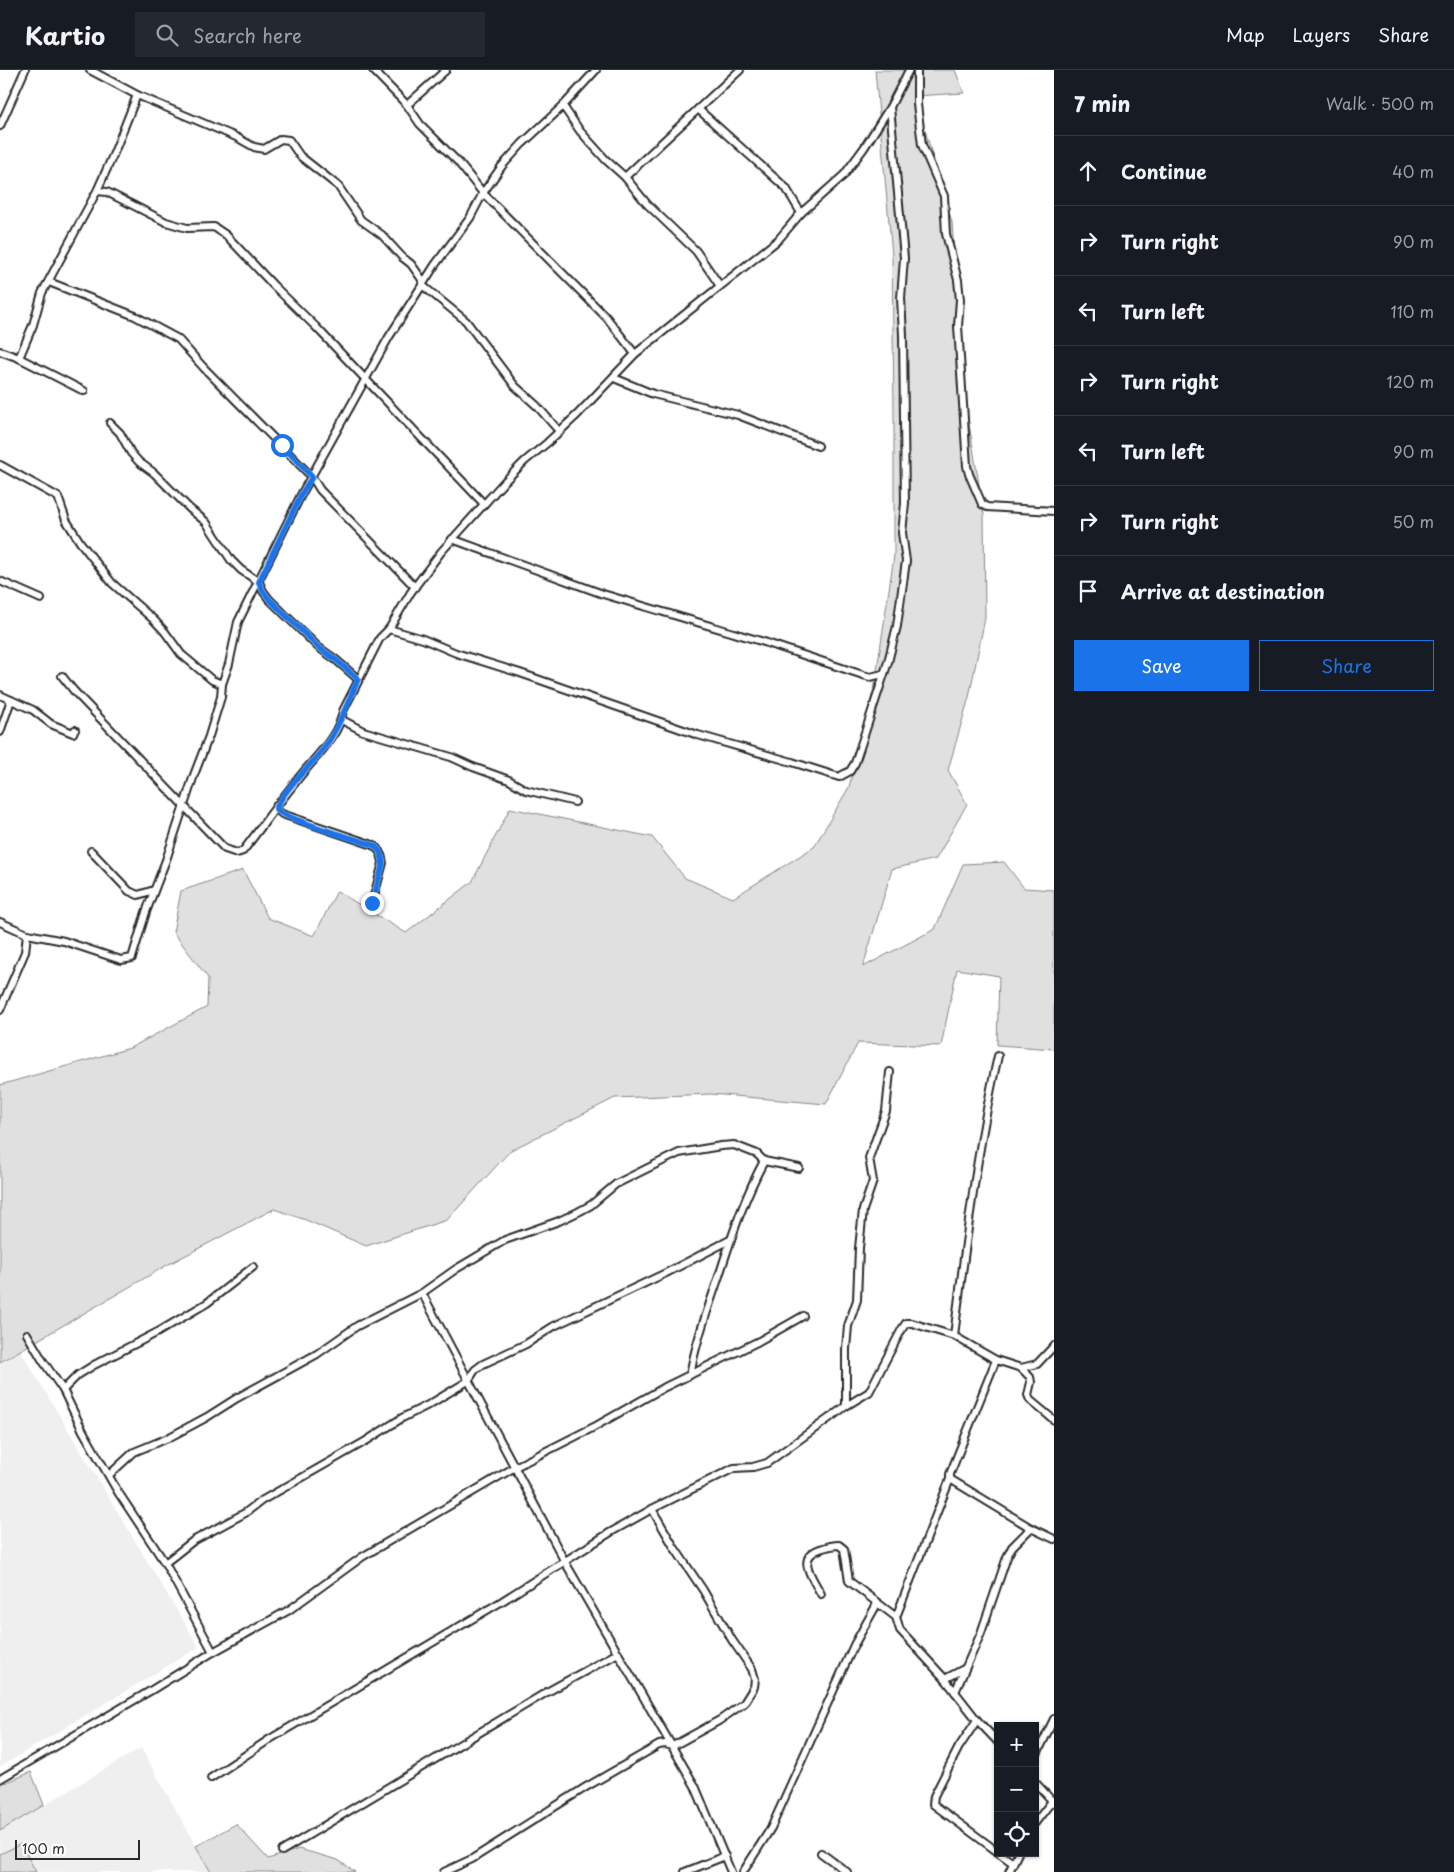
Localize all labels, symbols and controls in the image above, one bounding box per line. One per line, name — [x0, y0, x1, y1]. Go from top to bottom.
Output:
search box — [135, 12, 485, 57]
text: Kartio — [25, 17, 105, 53]
icon: search — [153, 21, 181, 49]
text: Search here — [193, 21, 302, 49]
text: Map — [1226, 21, 1265, 48]
text: Layers — [1293, 21, 1350, 48]
text: Share — [1378, 21, 1429, 48]
text: 7 min — [1074, 87, 1130, 119]
text: Walk · 500 m — [1326, 91, 1434, 115]
icon: ahead — [1074, 157, 1102, 185]
text: Continue — [1121, 157, 1207, 185]
text: 40 m — [1392, 159, 1434, 183]
icon: right — [1074, 227, 1102, 255]
text: Turn right — [1121, 227, 1219, 255]
text: 90 m — [1393, 229, 1434, 253]
icon: left — [1074, 297, 1102, 325]
text: Turn left — [1121, 297, 1205, 325]
text: 110 m — [1391, 299, 1434, 323]
icon: right — [1074, 367, 1102, 395]
text: Turn right — [1121, 367, 1219, 395]
text: 120 m — [1387, 369, 1434, 393]
route start — [271, 434, 294, 457]
icon: left — [1074, 437, 1102, 465]
text: Turn left — [1121, 437, 1205, 465]
text: 90 m — [1393, 439, 1434, 463]
icon: right — [1074, 507, 1102, 535]
text: Turn right — [1121, 507, 1219, 535]
text: 50 m — [1393, 509, 1434, 533]
icon: arrive — [1074, 577, 1102, 605]
text: Arrive at destination — [1121, 577, 1325, 605]
button: Save — [1074, 640, 1249, 691]
button: Share — [1259, 640, 1434, 691]
route end — [361, 892, 384, 915]
map controls — [994, 1722, 1039, 1857]
button: + — [994, 1722, 1039, 1767]
button: − — [994, 1767, 1039, 1812]
button: locate — [994, 1812, 1039, 1857]
scale bar — [15, 1837, 140, 1860]
text: 100 m — [22, 1838, 65, 1859]

